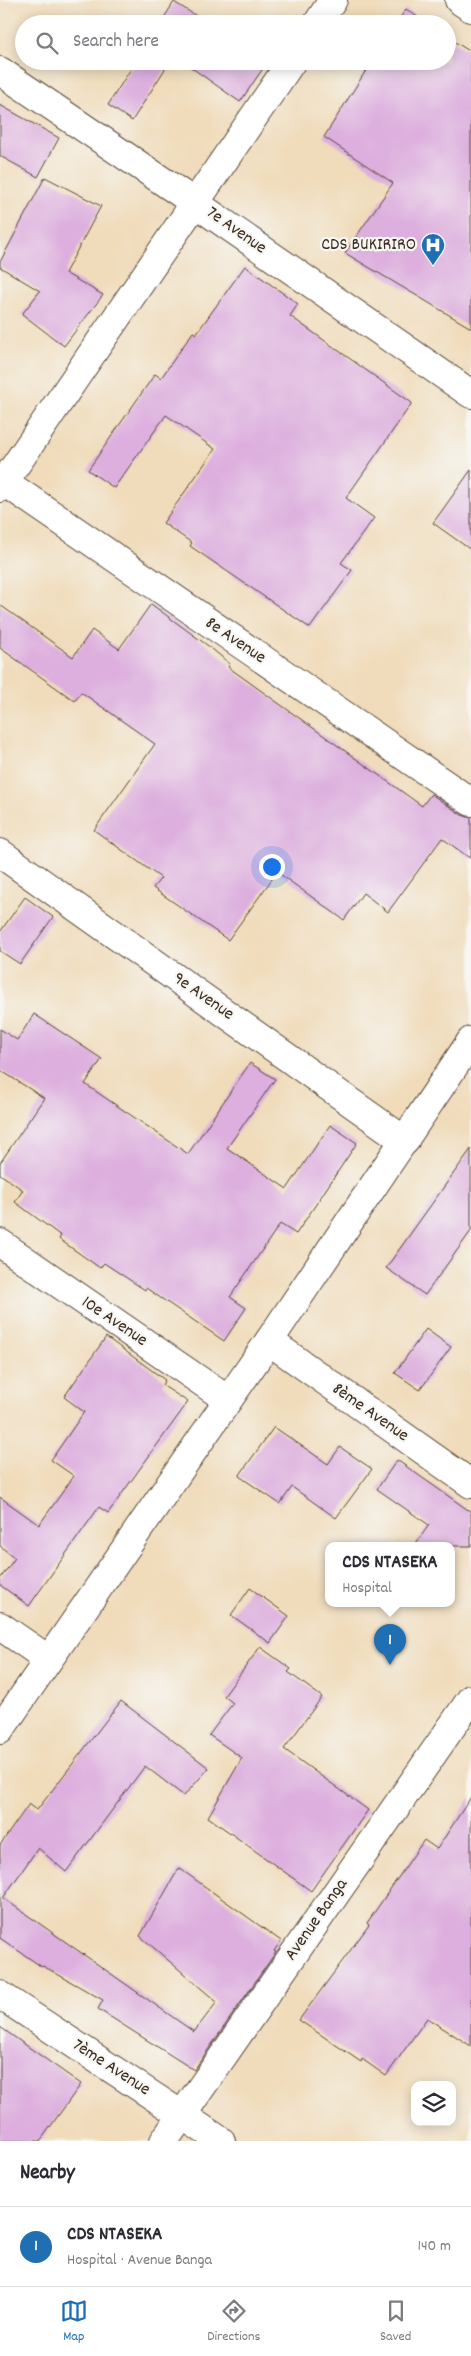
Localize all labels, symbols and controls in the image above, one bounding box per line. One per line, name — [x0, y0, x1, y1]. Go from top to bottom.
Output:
search box — [15, 15, 456, 70]
icon: search — [33, 29, 61, 57]
text: Search here — [73, 29, 159, 56]
street label: 7e Avenue — [201, 201, 271, 261]
hospital icon: CDS BUKIRIRO — [420, 232, 446, 266]
place label: CDS BUKIRIRO — [321, 233, 416, 258]
street label: 8e Avenue — [200, 611, 270, 671]
your location — [259, 854, 285, 880]
street label: 9e Avenue — [167, 967, 239, 1027]
street label: 10e Avenue — [76, 1291, 152, 1353]
street label: 8ème Avenue — [327, 1377, 414, 1449]
popup — [325, 1542, 455, 1607]
text: CDS NTASEKA — [342, 1550, 438, 1577]
text: Hospital — [342, 1577, 392, 1600]
pin: 1 — [374, 1624, 406, 1665]
street label: Avenue Banga — [280, 1873, 355, 1966]
street label: 7ème Avenue — [67, 2033, 155, 2103]
map controls — [411, 2081, 456, 2126]
button: layers — [411, 2081, 456, 2126]
text: Nearby — [20, 2159, 75, 2189]
text: CDS NTASEKA — [67, 2222, 162, 2249]
text: 1 — [34, 2235, 38, 2258]
text: 140 m — [417, 2235, 451, 2258]
text: Hospital · Avenue Banga — [67, 2249, 212, 2272]
tab: Map — [60, 2297, 88, 2347]
tab: Directions — [207, 2297, 260, 2347]
tab: Saved — [380, 2297, 411, 2347]

